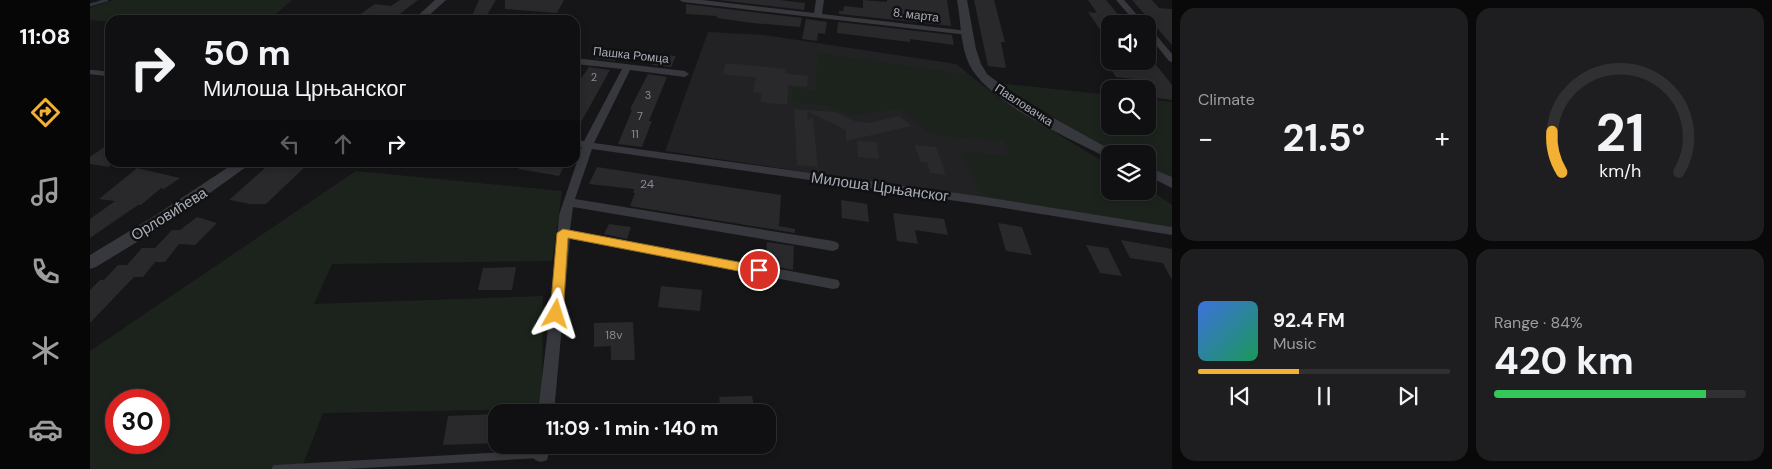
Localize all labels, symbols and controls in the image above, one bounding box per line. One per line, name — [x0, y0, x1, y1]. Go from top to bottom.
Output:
street label: 8. марта — [892, 4, 940, 26]
map controls — [1101, 15, 1156, 200]
button: sound — [1101, 15, 1156, 70]
text: 11:08 — [19, 22, 71, 51]
text: 50 m — [203, 30, 291, 76]
icon: right — [120, 35, 185, 100]
street label: Пашка Ромца — [592, 43, 670, 67]
house number: 2 — [591, 70, 597, 84]
text: Милоша Црњанског — [203, 74, 407, 103]
street label: Павловачка — [992, 80, 1056, 130]
button: search — [1101, 80, 1156, 135]
house number: 3 — [645, 88, 651, 102]
text: Climate — [1198, 89, 1255, 110]
icon: directions — [28, 95, 63, 130]
text: 21 — [1596, 99, 1644, 167]
house number: 7 — [637, 109, 643, 123]
text: 21.5° — [1283, 113, 1365, 163]
text: − — [1198, 120, 1213, 157]
text: + — [1435, 120, 1450, 157]
house number: 11 — [631, 126, 639, 142]
icon: left — [276, 130, 304, 158]
icon: ahead — [329, 130, 357, 158]
icon: right — [382, 130, 410, 158]
button: layers — [1101, 145, 1156, 200]
text: km/h — [1599, 159, 1641, 183]
street label: Милоша Црњанског — [810, 167, 951, 207]
icon: music — [28, 174, 63, 209]
house number: 24 — [640, 176, 654, 192]
street label: Орловићева — [127, 182, 211, 245]
pin — [738, 249, 780, 291]
icon: phone — [28, 254, 63, 289]
icon: arrive — [745, 256, 773, 284]
position arrow — [529, 287, 581, 339]
text: 92.4 FM — [1273, 308, 1345, 333]
text: Range · 84% — [1494, 312, 1583, 333]
house number: 18v — [605, 327, 623, 343]
icon: climate — [28, 333, 63, 368]
text: Music — [1273, 333, 1317, 354]
text: 420 km — [1494, 336, 1634, 386]
icon: previous — [1226, 382, 1254, 410]
icon: pause — [1310, 382, 1338, 410]
icon: next — [1394, 382, 1422, 410]
speed limit sign: 30 — [105, 389, 170, 454]
icon: car — [28, 412, 63, 447]
text: 11:09 · 1 min · 140 m — [546, 416, 718, 441]

